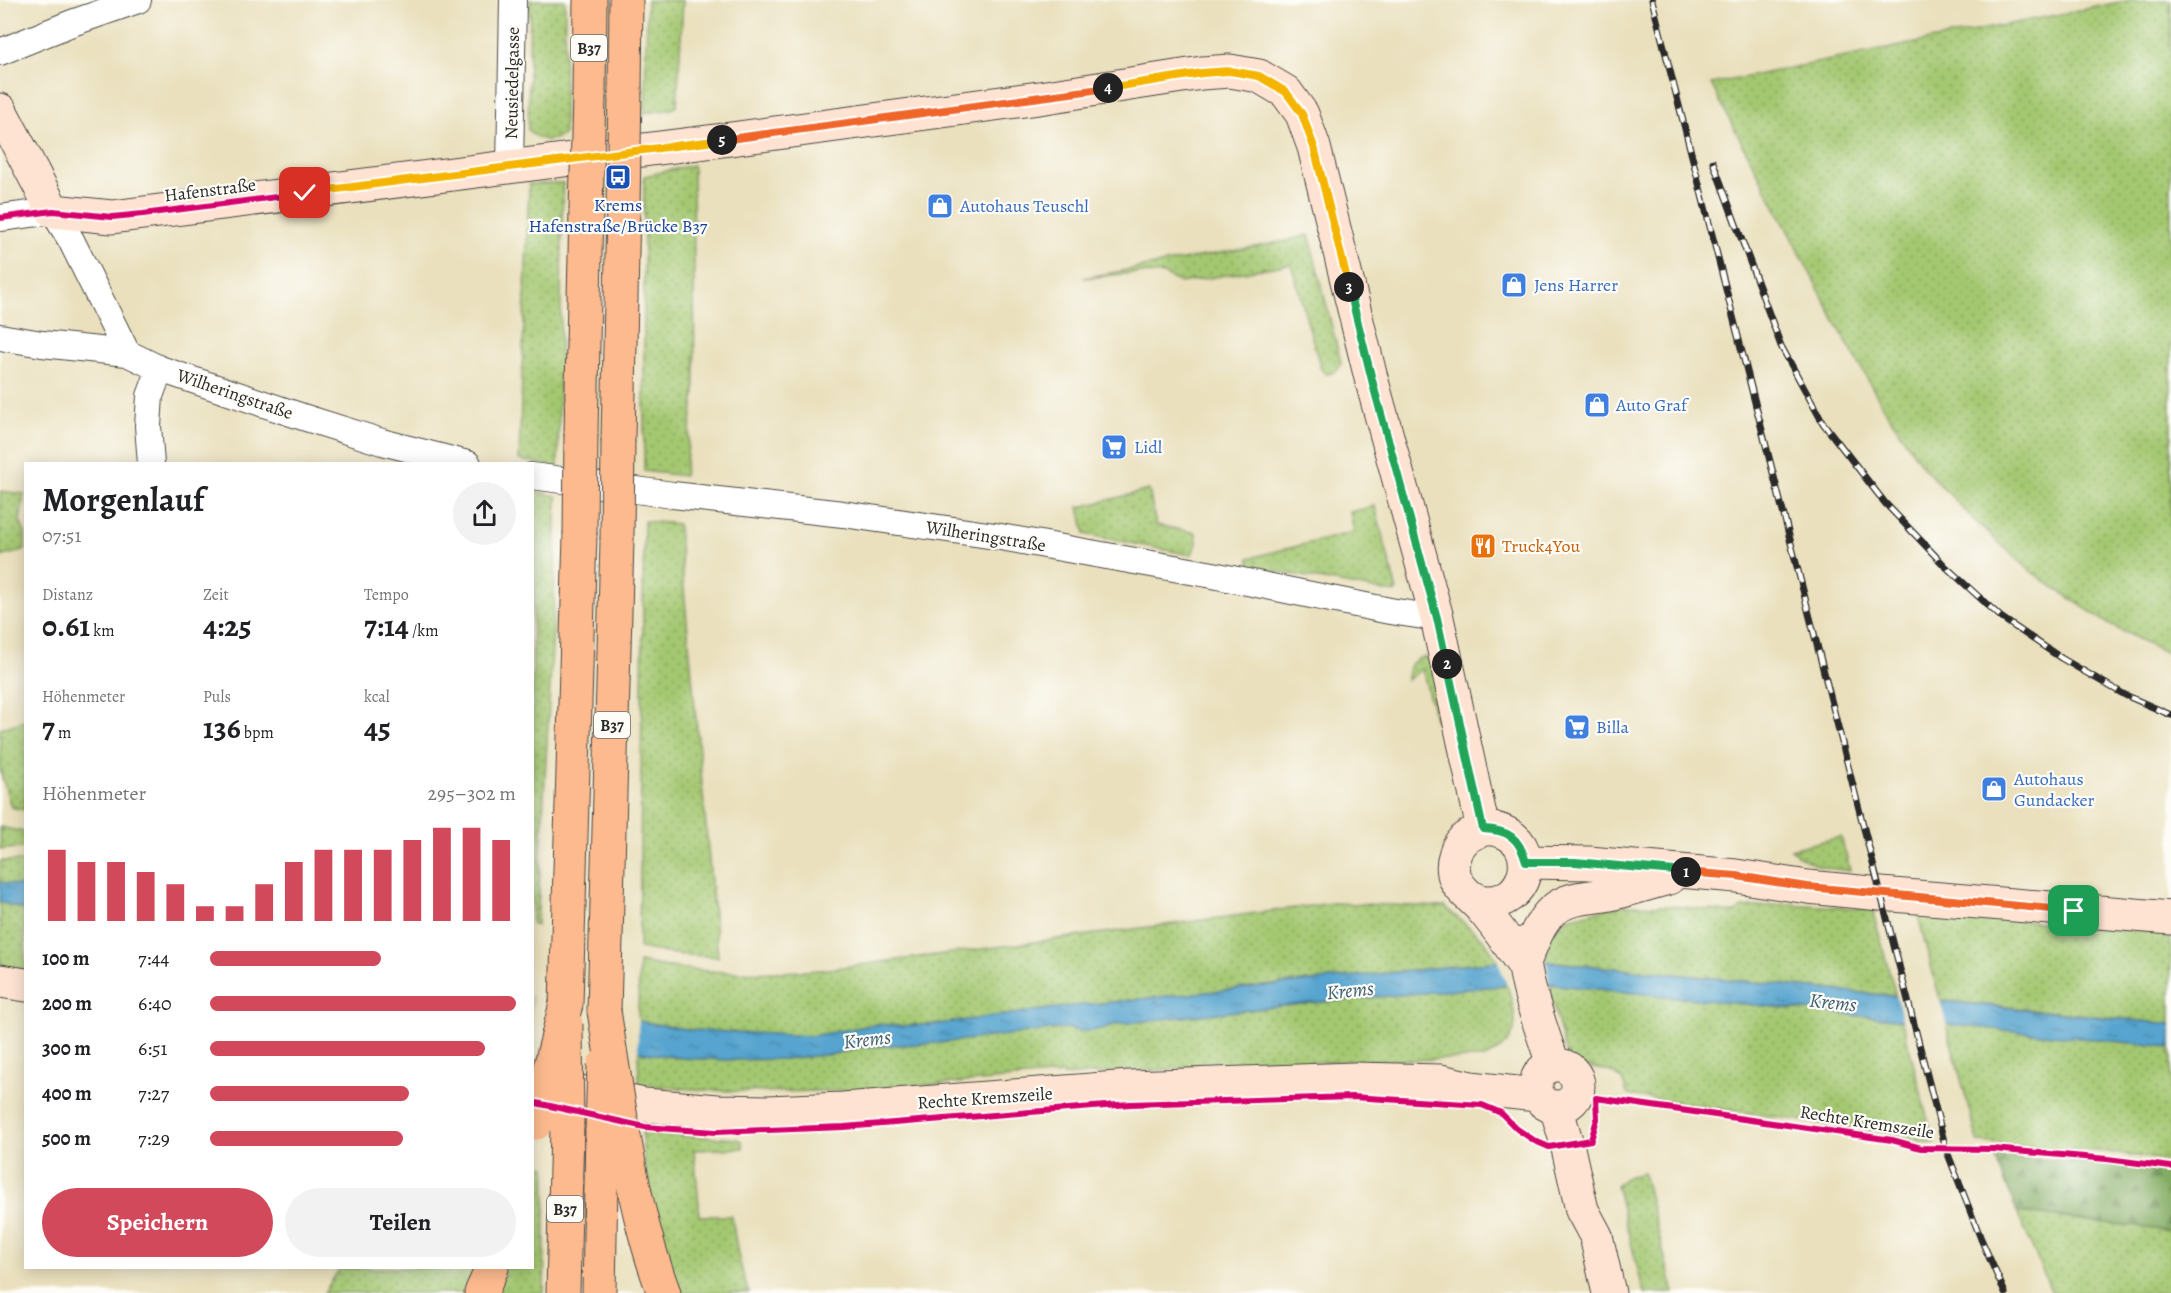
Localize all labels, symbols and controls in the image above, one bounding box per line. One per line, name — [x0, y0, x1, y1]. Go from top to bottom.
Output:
street label: Neusiedelgasse — [499, 27, 525, 139]
road number: B37 — [571, 35, 607, 61]
pin: 4 — [1093, 73, 1123, 103]
text: 4 — [1104, 77, 1112, 99]
pin: 5 — [707, 125, 737, 155]
text: 5 — [719, 129, 725, 151]
bus stop icon: Krems Hafenstraße/Brücke B37 — [603, 162, 633, 192]
pin — [279, 167, 330, 218]
street label: Hafenstraße — [163, 172, 257, 208]
icon: check — [288, 176, 321, 209]
shop icon: Autohaus Teuschl — [925, 191, 955, 221]
place label: Krems Hafenstraße/Brücke B37 — [529, 193, 708, 238]
place label: Autohaus Teuschl — [959, 194, 1089, 218]
shop icon: Jens Harrer — [1499, 270, 1529, 300]
pin: 3 — [1334, 272, 1364, 302]
place label: Jens Harrer — [1534, 273, 1618, 297]
text: 3 — [1346, 276, 1352, 298]
street label: Wilheringstraße — [173, 363, 296, 425]
shop icon: Auto Graf — [1582, 390, 1612, 420]
place label: Auto Graf — [1615, 393, 1690, 417]
supermarket icon: Lidl — [1099, 432, 1129, 462]
place label: Lidl — [1134, 435, 1163, 459]
text: Morgenlauf — [42, 477, 204, 522]
button: share — [453, 482, 516, 545]
street label: Wilheringstraße — [923, 515, 1048, 557]
text: 07:51 — [42, 522, 81, 549]
restaurant icon: Truck4You — [1468, 531, 1498, 561]
place label: Truck4You — [1502, 534, 1581, 558]
text: Distanz — [42, 584, 93, 606]
text: Zeit — [203, 584, 229, 606]
text: Tempo — [364, 584, 409, 606]
text: 0.61 — [42, 606, 90, 646]
text: 4:25 — [203, 606, 252, 646]
text: 7:14 — [364, 606, 409, 646]
text: km — [90, 620, 115, 642]
text: /km — [409, 620, 439, 642]
pin: 2 — [1432, 649, 1462, 679]
text: 2 — [1443, 653, 1451, 675]
text: Höhenmeter — [42, 686, 125, 708]
text: Puls — [203, 686, 231, 708]
text: kcal — [364, 686, 390, 708]
text: 7 — [42, 708, 55, 748]
text: 136 — [203, 708, 241, 748]
text: 45 — [364, 708, 391, 748]
road number: B37 — [594, 712, 630, 738]
supermarket icon: Billa — [1562, 712, 1592, 742]
place label: Billa — [1596, 715, 1629, 739]
text: m — [55, 722, 71, 744]
text: bpm — [241, 722, 274, 744]
place label: Autohaus Gundacker — [2013, 767, 2095, 812]
shop icon: Autohaus Gundacker — [1979, 774, 2009, 804]
text: Höhenmeter — [42, 780, 146, 807]
text: 295–302 m — [428, 780, 516, 807]
pin: 1 — [1671, 857, 1701, 887]
text: 1 — [1683, 861, 1689, 883]
pin — [2048, 885, 2099, 936]
icon: arrive — [2057, 894, 2090, 927]
text: 100 m — [42, 945, 90, 972]
text: 7:44 — [138, 945, 169, 972]
water label: Krems — [1325, 975, 1375, 1006]
water label: Krems — [1808, 987, 1858, 1018]
text: 200 m — [42, 990, 92, 1017]
text: 6:40 — [138, 990, 172, 1017]
water label: Krems — [842, 1023, 892, 1056]
text: 300 m — [42, 1035, 91, 1062]
text: 6:51 — [138, 1035, 167, 1062]
text: 400 m — [42, 1080, 92, 1107]
text: 7:27 — [138, 1080, 169, 1107]
street label: Rechte Kremszeile — [917, 1081, 1053, 1115]
street label: Rechte Kremszeile — [1798, 1100, 1936, 1144]
text: 500 m — [42, 1125, 91, 1152]
text: 7:29 — [138, 1125, 170, 1152]
button: Speichern — [42, 1188, 273, 1257]
button: Teilen — [285, 1188, 516, 1257]
road number: B37 — [547, 1196, 583, 1222]

